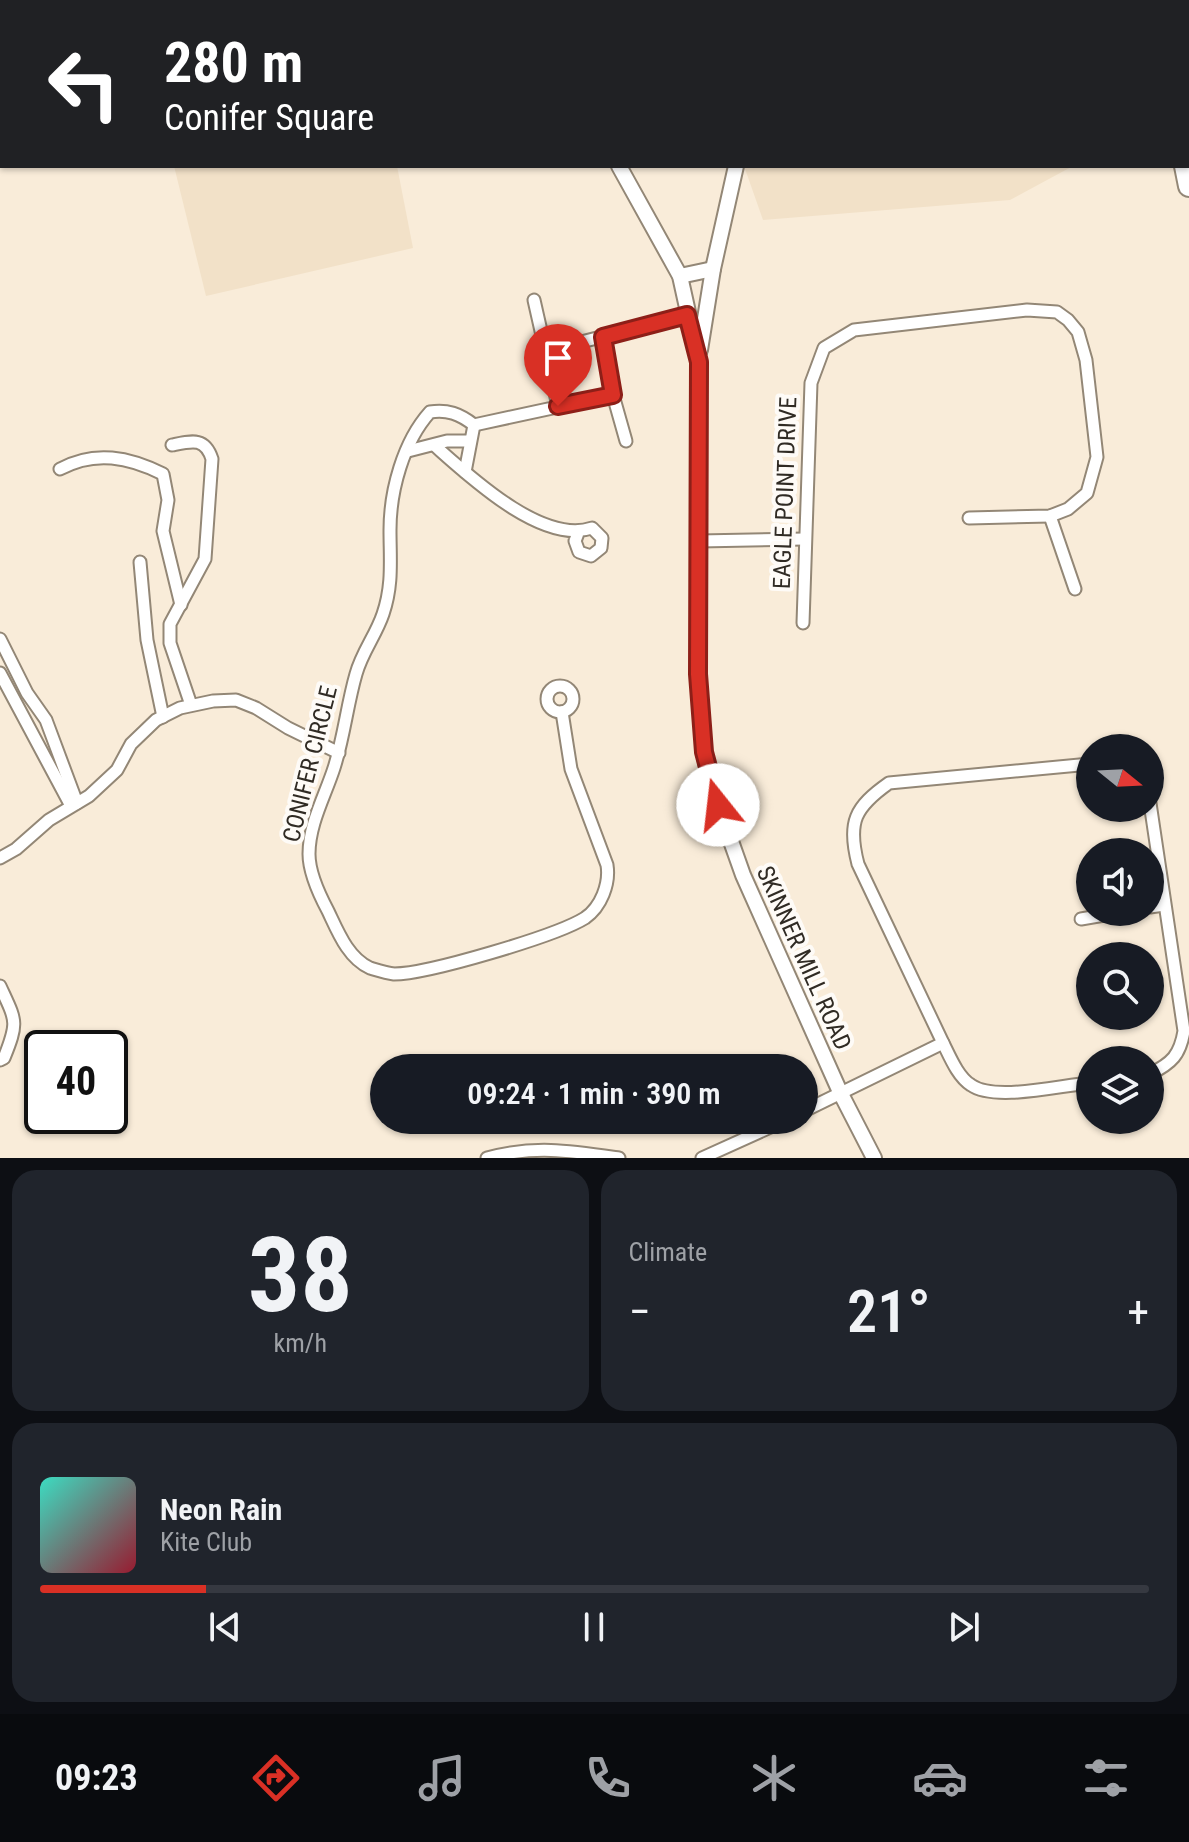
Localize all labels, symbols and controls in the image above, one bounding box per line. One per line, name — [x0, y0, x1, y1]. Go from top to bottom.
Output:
text: 280 m — [164, 30, 303, 96]
icon: left — [32, 32, 136, 136]
text: Conifer Square — [164, 97, 374, 139]
pin — [524, 324, 592, 406]
icon: arrive — [536, 336, 580, 380]
street label: EAGLE POINT DRIVE — [768, 396, 802, 590]
street label: CONIFER CIRCLE — [277, 683, 343, 845]
north arrow — [1076, 734, 1164, 822]
map controls — [1076, 734, 1164, 1134]
position arrow — [676, 763, 760, 847]
button: sound — [1076, 838, 1164, 926]
street label: SKINNER MILL ROAD — [751, 862, 857, 1054]
button: search — [1076, 942, 1164, 1030]
speed limit sign: 40 — [24, 1030, 128, 1134]
button: layers — [1076, 1046, 1164, 1134]
text: 09:24 · 1 min · 390 m — [467, 1076, 721, 1111]
text: 38 — [248, 1215, 353, 1336]
text: Climate — [629, 1237, 707, 1267]
text: 21° — [847, 1276, 931, 1347]
text: − — [629, 1286, 651, 1338]
text: + — [1127, 1286, 1149, 1338]
text: km/h — [274, 1328, 327, 1358]
text: Neon Rain — [160, 1492, 282, 1527]
text: Kite Club — [160, 1527, 252, 1557]
icon: previous — [203, 1605, 247, 1649]
icon: pause — [572, 1605, 616, 1649]
icon: next — [942, 1605, 986, 1649]
icon: directions — [248, 1750, 304, 1806]
icon: music — [414, 1750, 470, 1806]
icon: phone — [580, 1750, 636, 1806]
icon: climate — [746, 1750, 802, 1806]
icon: car — [912, 1750, 968, 1806]
icon: filters — [1078, 1750, 1134, 1806]
text: 09:23 — [55, 1757, 138, 1799]

